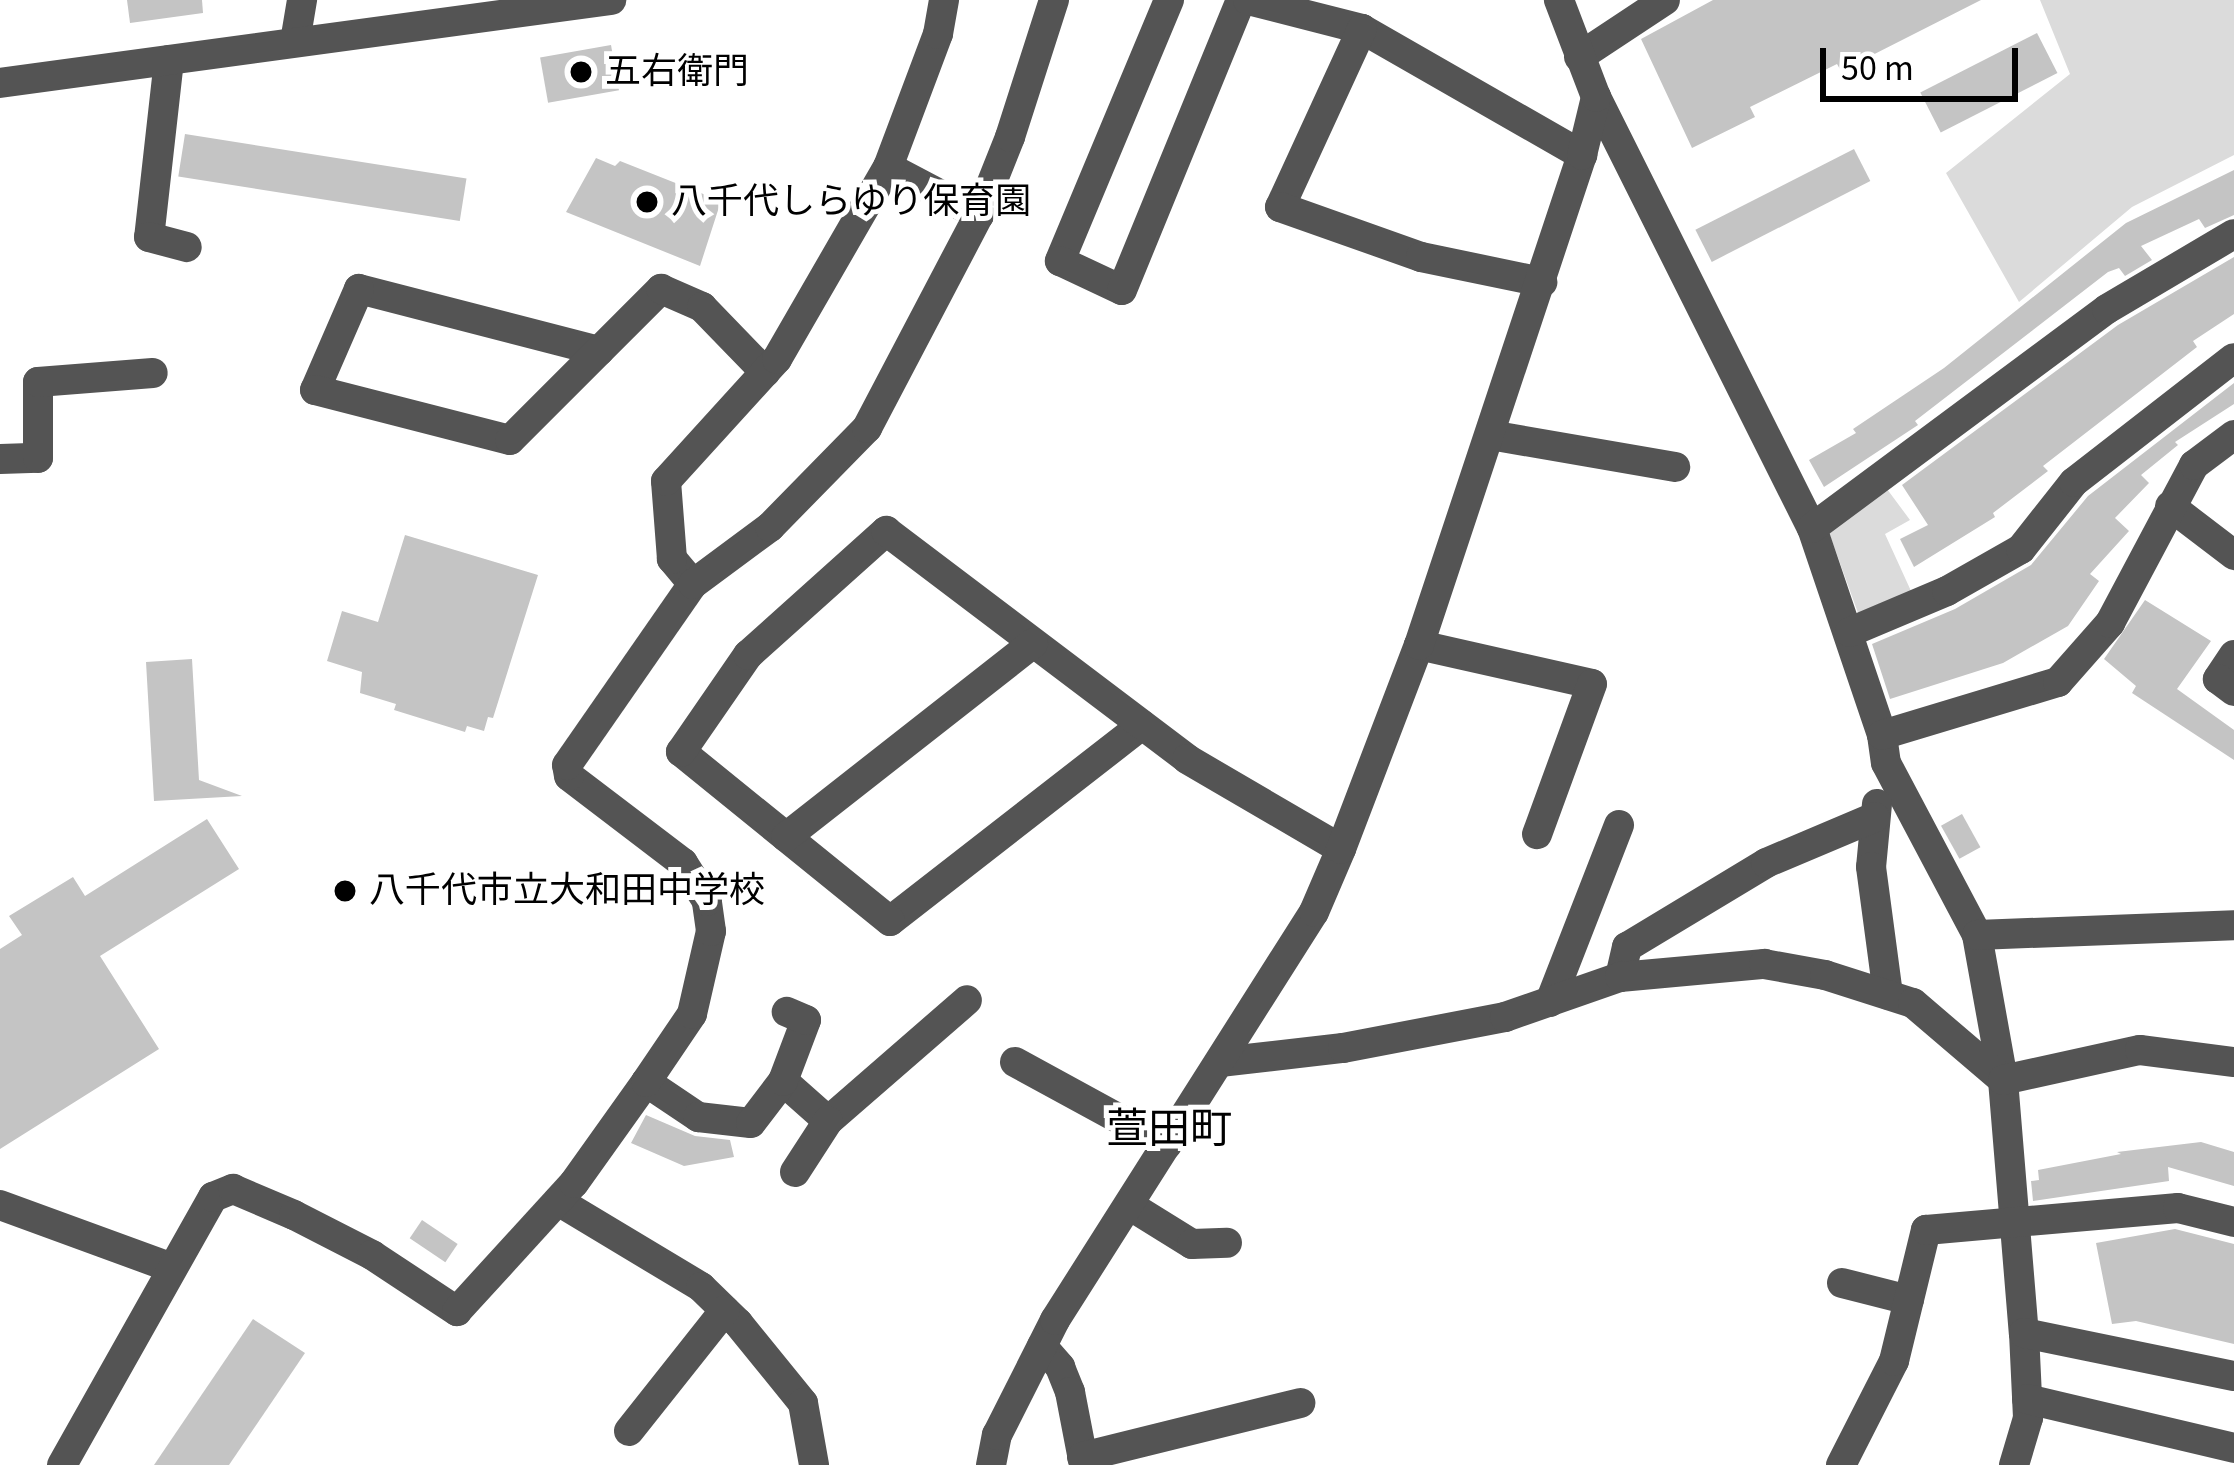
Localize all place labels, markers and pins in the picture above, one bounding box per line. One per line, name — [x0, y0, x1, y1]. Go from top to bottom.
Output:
place label: 五右衛門 — [605, 50, 749, 94]
marker: 五右衛門 — [568, 59, 594, 85]
place label: 八千代しらゆり保育園 — [671, 180, 1031, 224]
marker: 八千代しらゆり保育園 — [634, 189, 660, 215]
place label: 八千代市立大和田中学校 — [369, 869, 765, 913]
marker: 八千代市立大和田中学校 — [332, 878, 358, 904]

